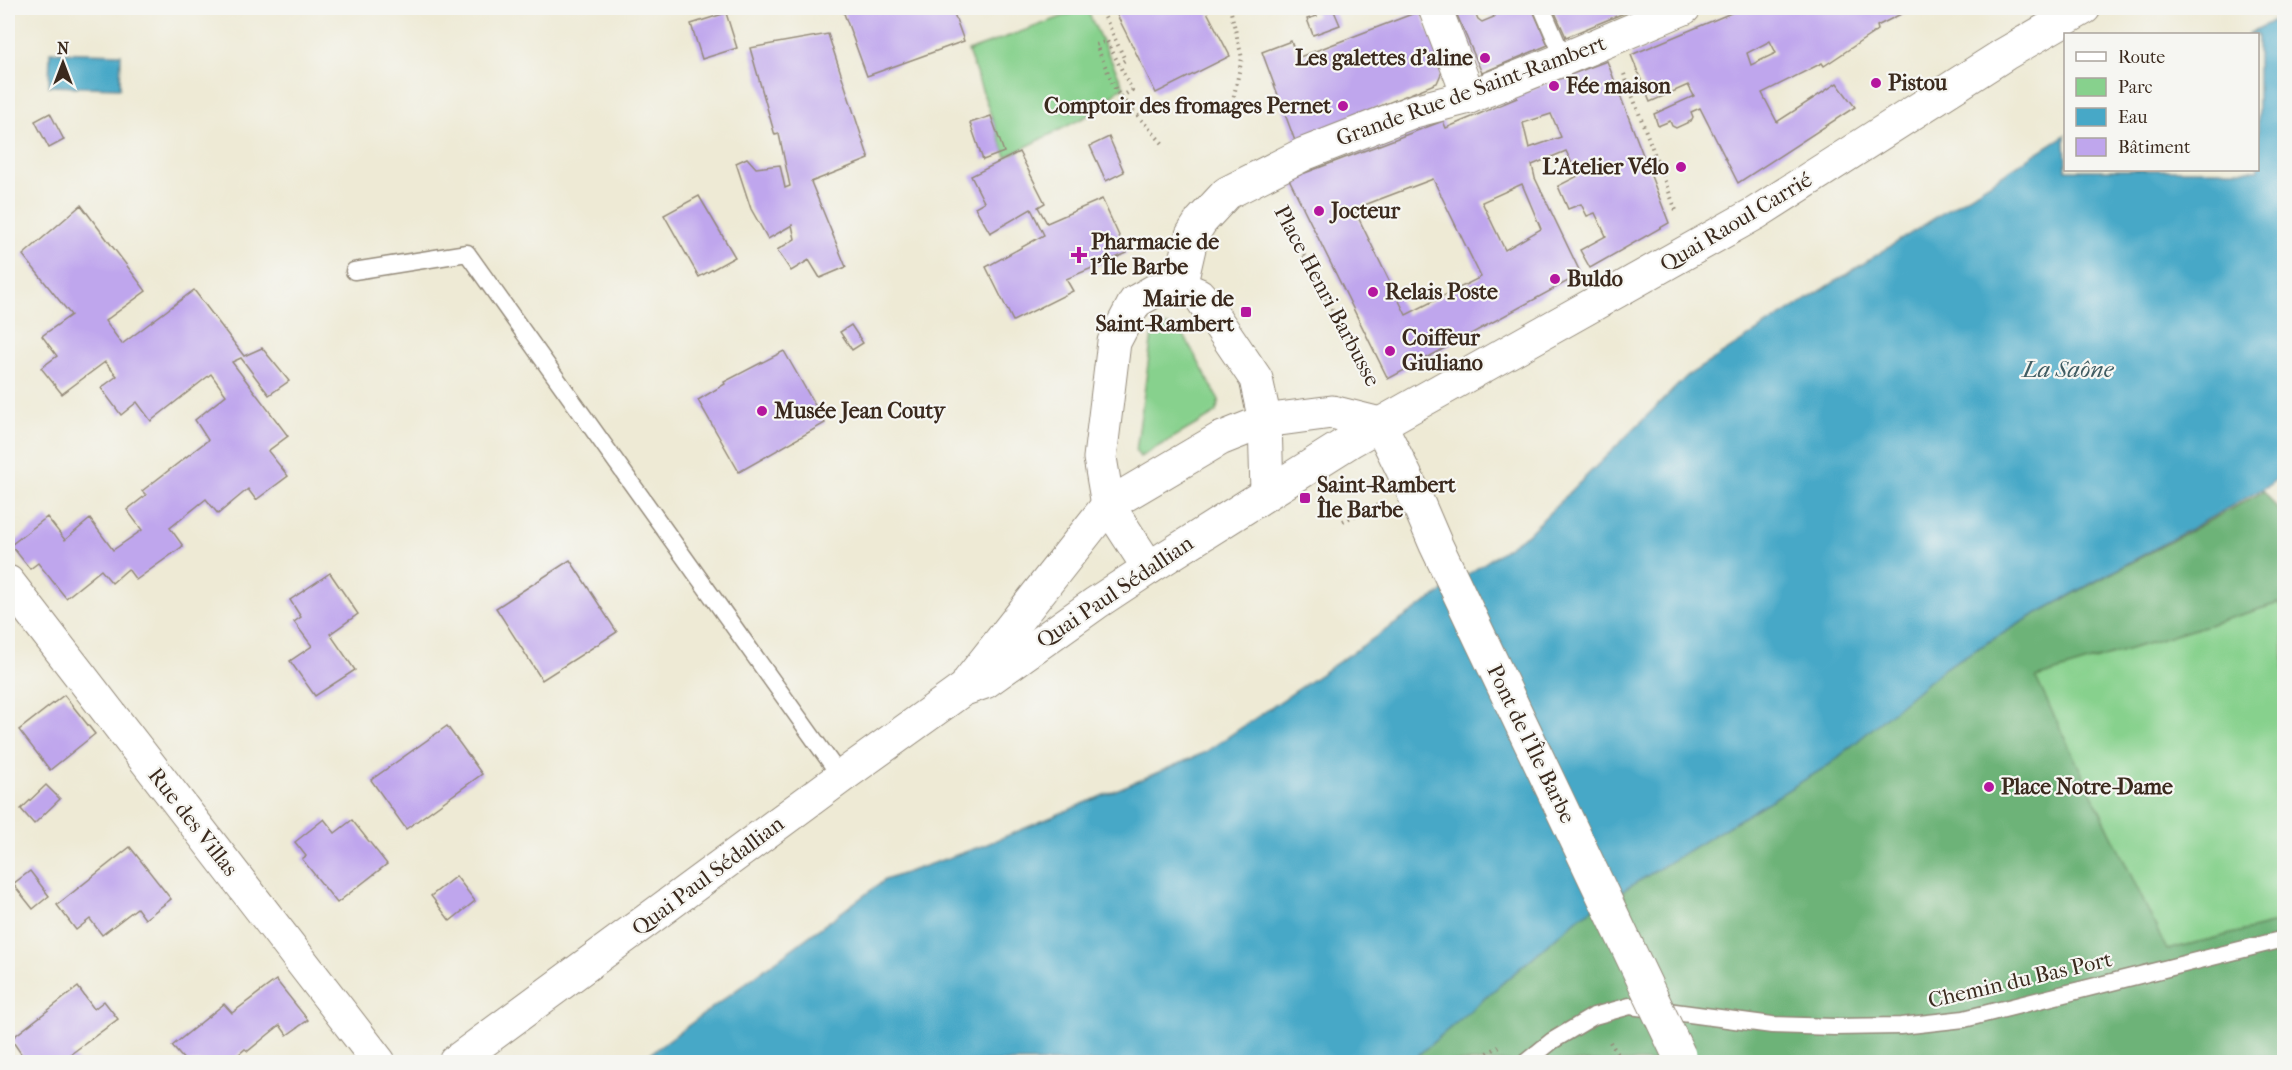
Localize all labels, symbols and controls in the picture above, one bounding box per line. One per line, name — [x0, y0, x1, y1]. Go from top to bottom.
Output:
street label: Grande Rue de Saint-Rambert — [1333, 30, 1610, 152]
north arrow — [33, 33, 93, 93]
legend — [2064, 33, 2259, 171]
text: N — [57, 39, 70, 58]
place label: Les galettes d'aline — [1295, 45, 1473, 71]
text: Route — [2118, 47, 2165, 68]
marker: Les galettes d'aline — [1478, 51, 1492, 65]
place label: Pistou — [1888, 70, 1948, 96]
place label: Fée maison — [1565, 73, 1671, 99]
marker: Pistou — [1869, 76, 1883, 90]
text: Parc — [2118, 77, 2153, 98]
marker: Fée maison — [1547, 79, 1561, 93]
place label: Comptoir des fromages Pernet — [1044, 93, 1332, 119]
marker: Comptoir des fromages Pernet — [1336, 99, 1350, 113]
text: Eau — [2118, 107, 2147, 128]
text: Bâtiment — [2118, 137, 2191, 158]
place label: L'Atelier Vélo — [1542, 154, 1669, 180]
marker: L'Atelier Vélo — [1674, 160, 1688, 174]
street label: Quai Raoul Carrié — [1655, 166, 1817, 278]
place label: Jocteur — [1329, 198, 1401, 224]
street label: Place Henri Barbusse — [1268, 201, 1386, 391]
marker: Jocteur — [1312, 204, 1326, 218]
place label: Pharmacie de l'Île Barbe — [1090, 229, 1219, 280]
marker: Pharmacie de l'Île Barbe — [1072, 248, 1086, 262]
place label: Buldo — [1567, 266, 1623, 292]
marker: Buldo — [1548, 272, 1562, 286]
place label: Relais Poste — [1385, 279, 1498, 305]
marker: Relais Poste — [1366, 285, 1380, 299]
place label: Mairie de Saint-Rambert — [1095, 286, 1235, 337]
marker: Mairie de Saint-Rambert — [1239, 305, 1253, 319]
place label: Coiffeur Giuliano — [1402, 325, 1483, 376]
marker: Coiffeur Giuliano — [1383, 344, 1397, 358]
water label: La Saône — [2021, 355, 2115, 383]
place label: Musée Jean Couty — [773, 398, 946, 424]
marker: Musée Jean Couty — [755, 404, 769, 418]
place label: Saint-Rambert Île Barbe — [1317, 472, 1457, 523]
marker: Saint-Rambert Île Barbe — [1298, 491, 1312, 505]
street label: Quai Paul Sédallian — [1032, 530, 1198, 654]
street label: Pont de l'Île Barbe — [1481, 660, 1582, 828]
street label: Rue des Villas — [143, 763, 243, 881]
place label: Place Notre-Dame — [2001, 774, 2173, 800]
marker: Place Notre-Dame — [1982, 780, 1996, 794]
street label: Quai Paul Sédallian — [627, 810, 789, 942]
street label: Chemin du Bas Port — [1926, 946, 2115, 1014]

